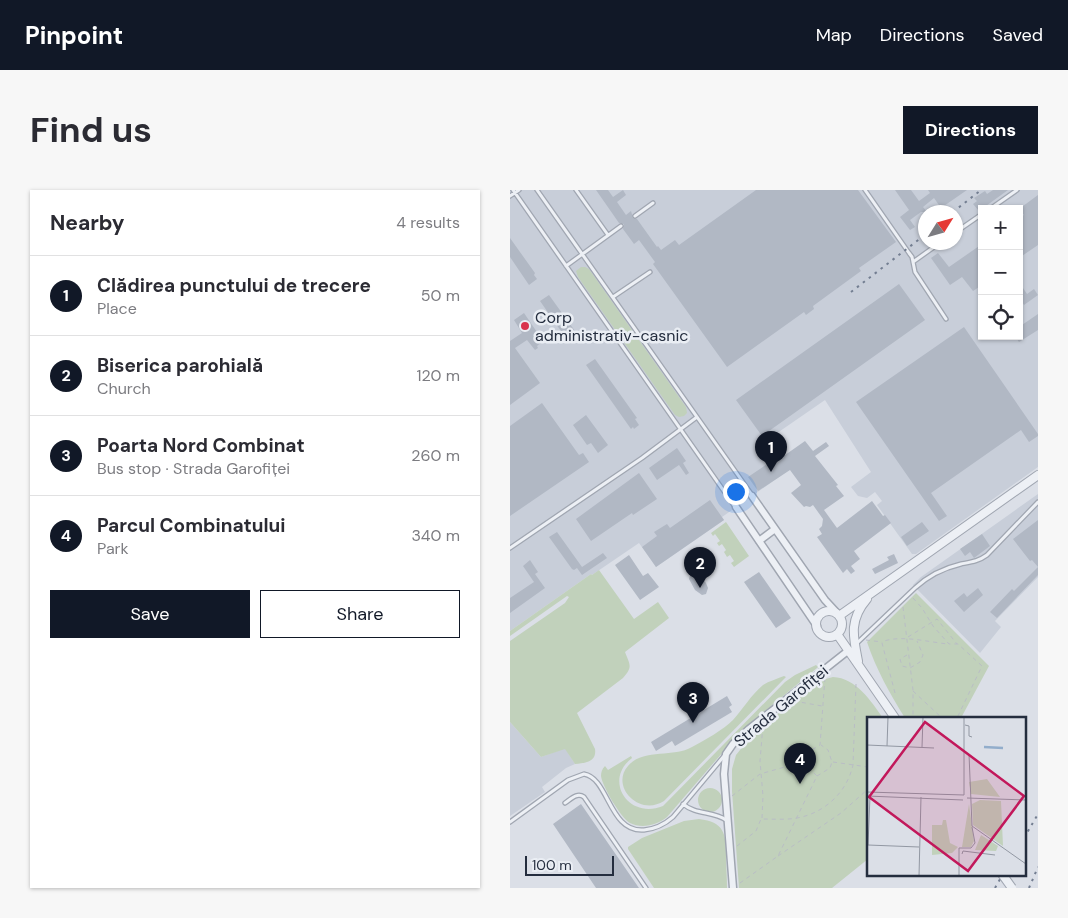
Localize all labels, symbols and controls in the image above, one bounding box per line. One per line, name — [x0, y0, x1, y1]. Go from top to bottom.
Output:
text: Pinpoint — [25, 20, 123, 51]
text: Map — [816, 23, 852, 47]
text: Directions — [880, 23, 965, 47]
text: Saved — [993, 23, 1043, 47]
button: Directions — [903, 106, 1038, 154]
text: Find us — [30, 107, 152, 153]
north arrow — [918, 205, 963, 250]
map controls — [978, 205, 1023, 340]
button: + — [978, 205, 1023, 250]
text: Nearby — [50, 209, 124, 237]
text: 4 results — [396, 212, 460, 233]
button: − — [978, 250, 1023, 295]
text: Clădirea punctului de trecere — [97, 273, 371, 298]
text: 1 — [63, 285, 69, 306]
text: 50 m — [421, 285, 460, 306]
button: locate — [978, 295, 1023, 340]
text: Place — [97, 298, 137, 319]
place label: Corp administrativ-casnic — [535, 307, 688, 346]
marker: Corp administrativ-casnic — [519, 320, 531, 332]
text: Biserica parohială — [97, 353, 263, 378]
text: 2 — [61, 365, 71, 386]
text: 120 m — [416, 365, 460, 386]
text: Church — [97, 378, 151, 399]
pin: 1 — [755, 431, 787, 472]
text: Poarta Nord Combinat — [97, 433, 305, 458]
text: 3 — [61, 445, 71, 466]
text: 260 m — [411, 445, 460, 466]
text: Bus stop · Strada Garofiței — [97, 458, 290, 479]
your location — [723, 479, 749, 505]
text: Parcul Combinatului — [97, 513, 285, 538]
text: 4 — [61, 525, 71, 546]
text: 340 m — [411, 525, 460, 546]
text: Park — [97, 538, 129, 559]
pin: 2 — [684, 547, 716, 588]
button: Save — [50, 590, 250, 638]
button: Share — [260, 590, 460, 638]
street label: Strada Garofiței — [729, 660, 833, 752]
pin: 3 — [677, 682, 709, 723]
inset map — [867, 717, 1026, 876]
pin: 4 — [784, 743, 816, 784]
scale bar — [525, 853, 614, 876]
text: 100 m — [532, 856, 572, 874]

